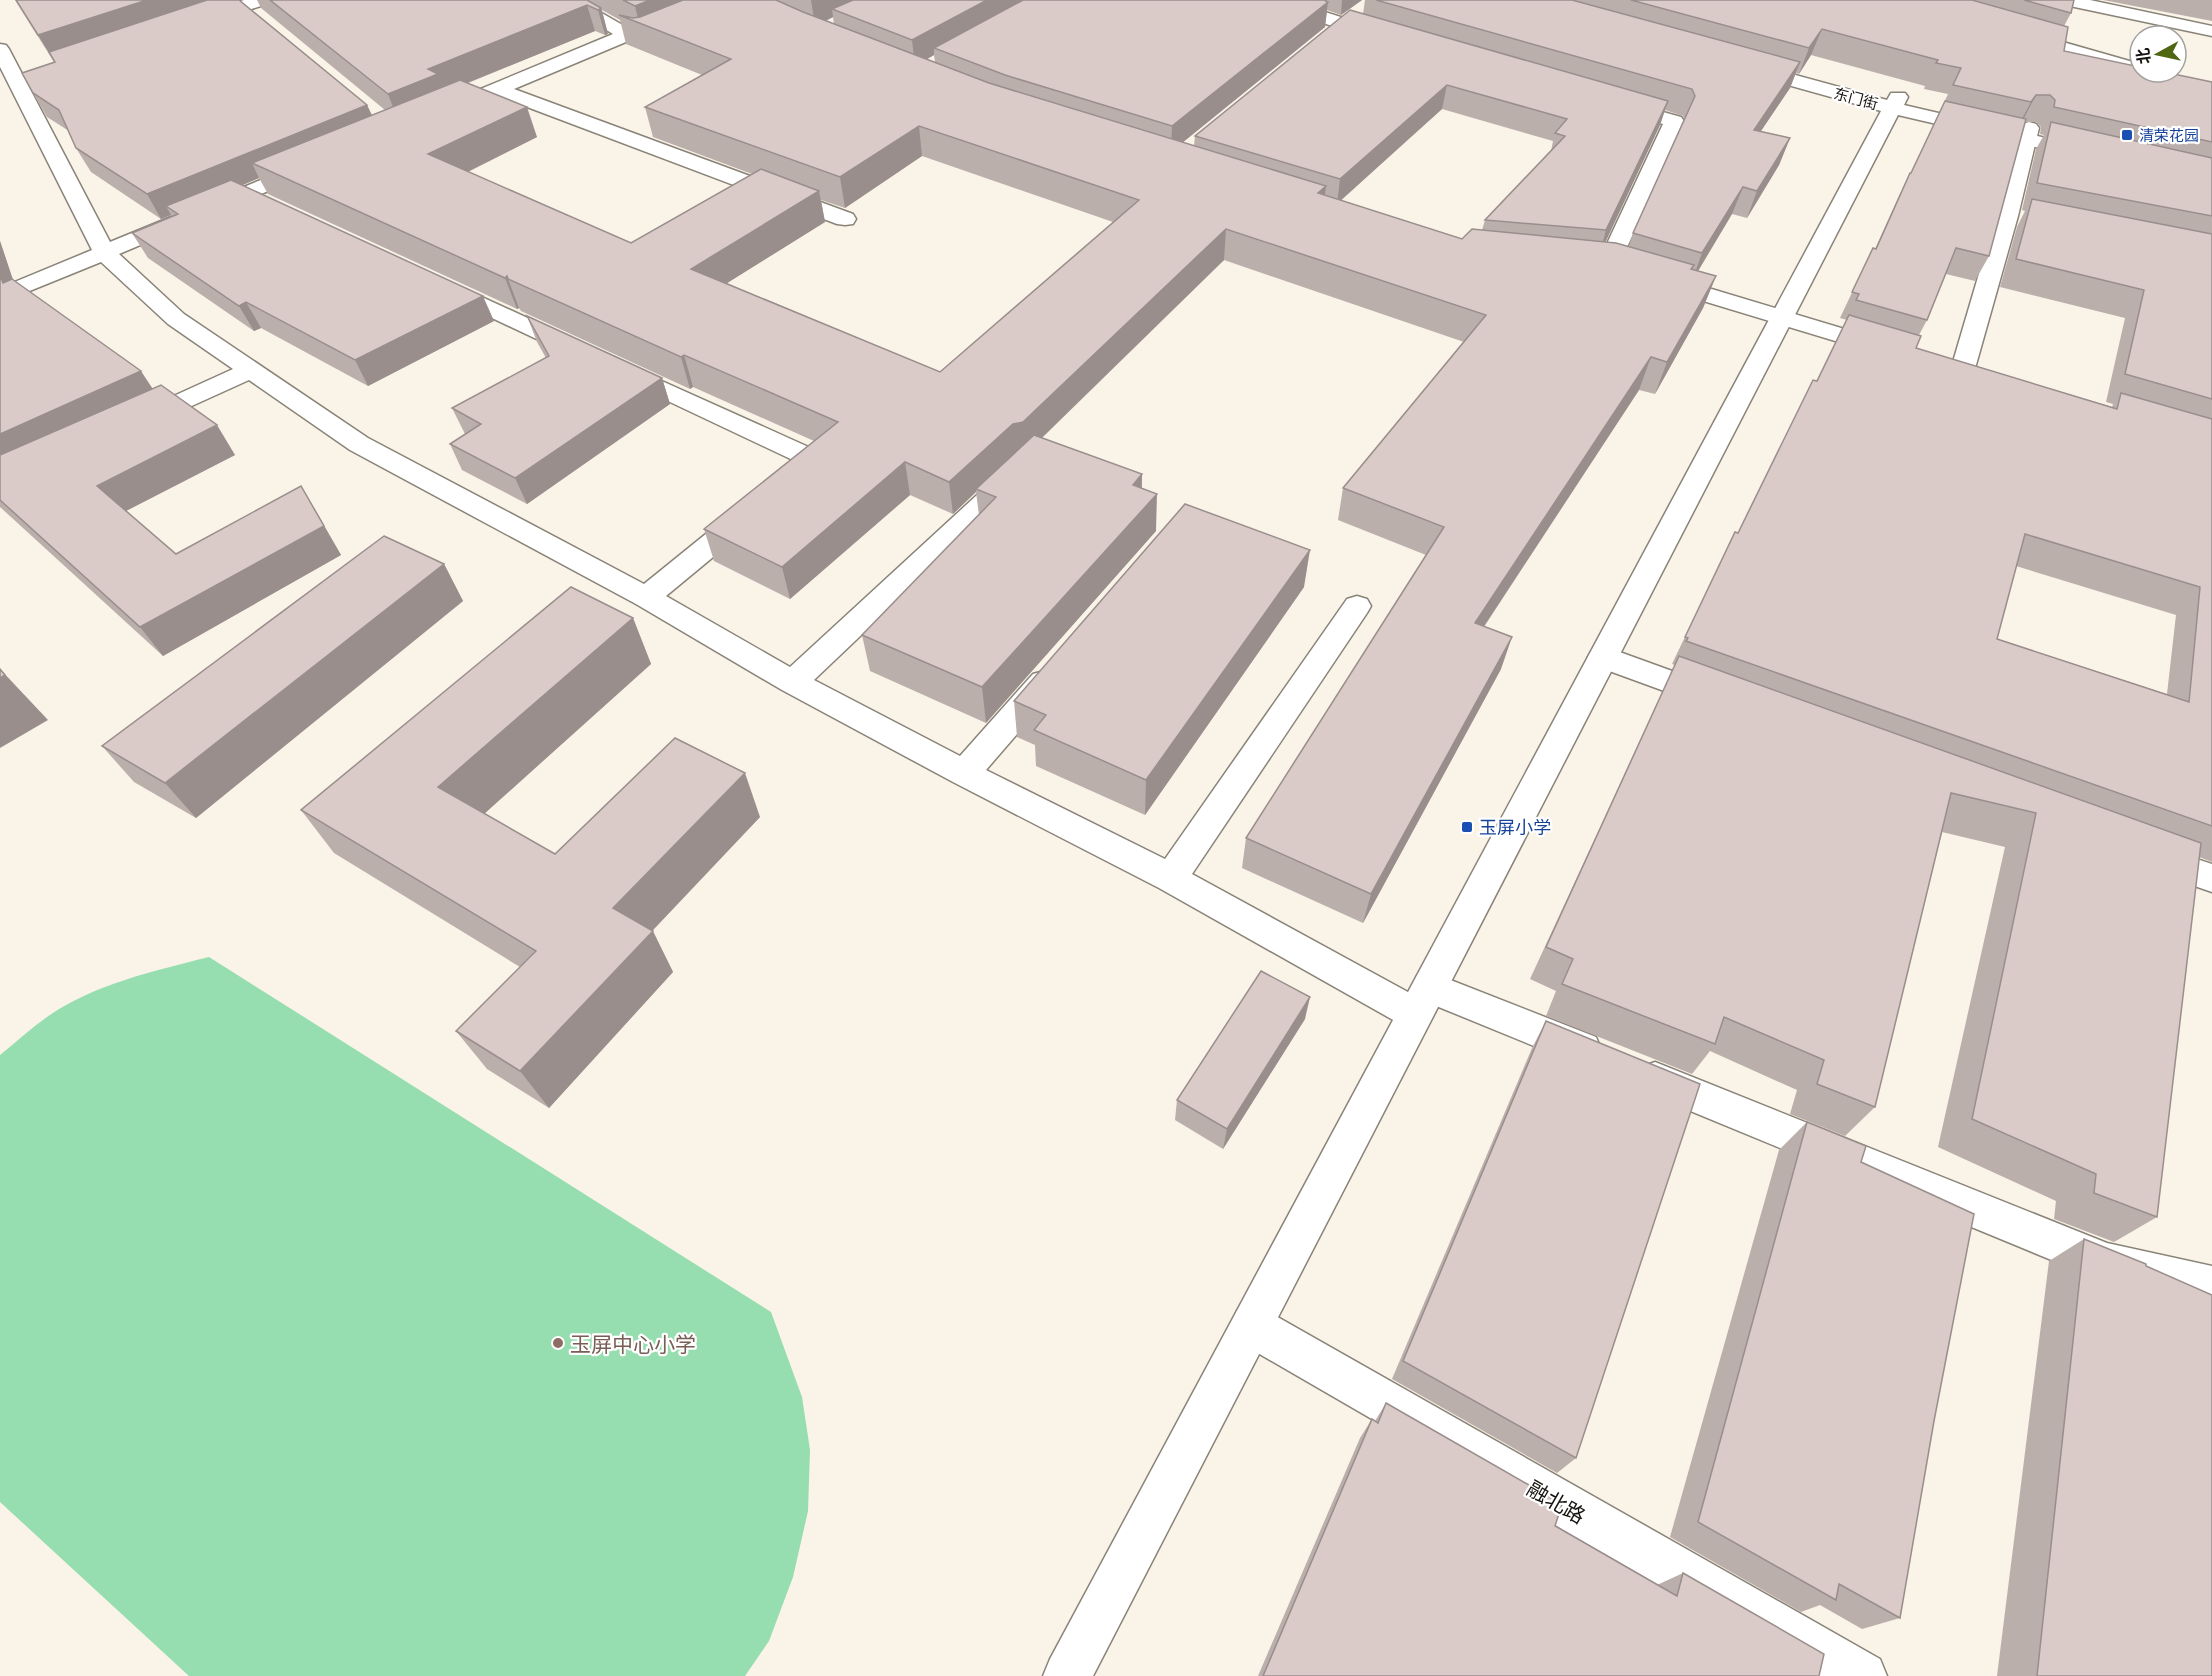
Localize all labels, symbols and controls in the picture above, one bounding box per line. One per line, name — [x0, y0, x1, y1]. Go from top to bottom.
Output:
north arrow — [2128, 24, 2188, 84]
text: 北 — [2131, 47, 2154, 66]
street label: 东门街 — [1832, 83, 1880, 113]
place label: 清荣花园 — [2139, 125, 2199, 145]
marker: 清荣花园 — [2120, 128, 2134, 142]
place label: 玉屏小学 — [1479, 815, 1551, 839]
marker: 玉屏小学 — [1460, 820, 1474, 834]
place label: 玉屏中心小学 — [570, 1329, 696, 1357]
marker: 玉屏中心小学 — [551, 1336, 565, 1350]
street label: 融北路 — [1523, 1473, 1591, 1529]

